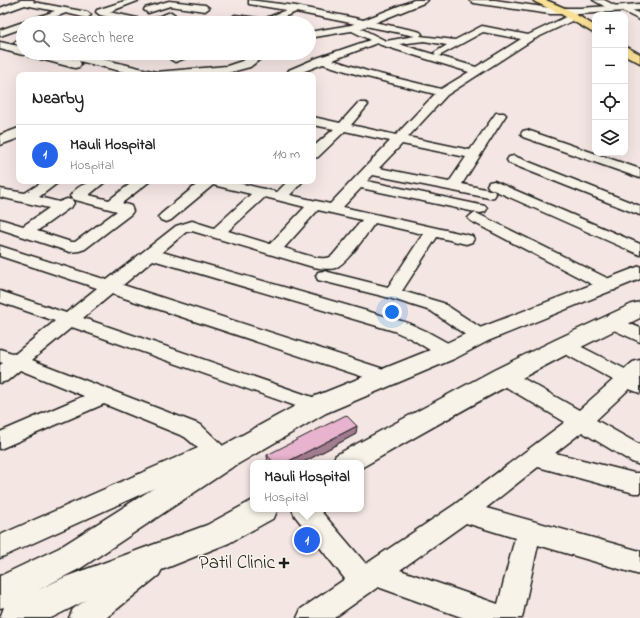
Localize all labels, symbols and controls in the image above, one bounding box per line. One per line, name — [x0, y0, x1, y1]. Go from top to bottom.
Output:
map controls — [592, 12, 628, 156]
button: + — [592, 12, 628, 48]
search box — [16, 16, 316, 60]
icon: search — [30, 27, 52, 49]
text: Search here — [62, 27, 134, 49]
button: − — [592, 48, 628, 84]
button: locate — [592, 84, 628, 120]
text: Nearby — [32, 86, 84, 111]
button: layers — [592, 120, 628, 156]
text: Mauli Hospital — [70, 134, 155, 156]
text: 1 — [43, 145, 47, 164]
text: 110 m — [273, 145, 300, 164]
text: Hospital — [70, 156, 114, 175]
your location — [382, 302, 402, 322]
popup — [250, 460, 364, 512]
text: Mauli Hospital — [264, 466, 350, 488]
text: Hospital — [264, 488, 308, 507]
pin: 1 — [294, 525, 320, 555]
place label: Patil Clinic — [199, 550, 276, 577]
marker: Patil Clinic — [278, 557, 290, 569]

